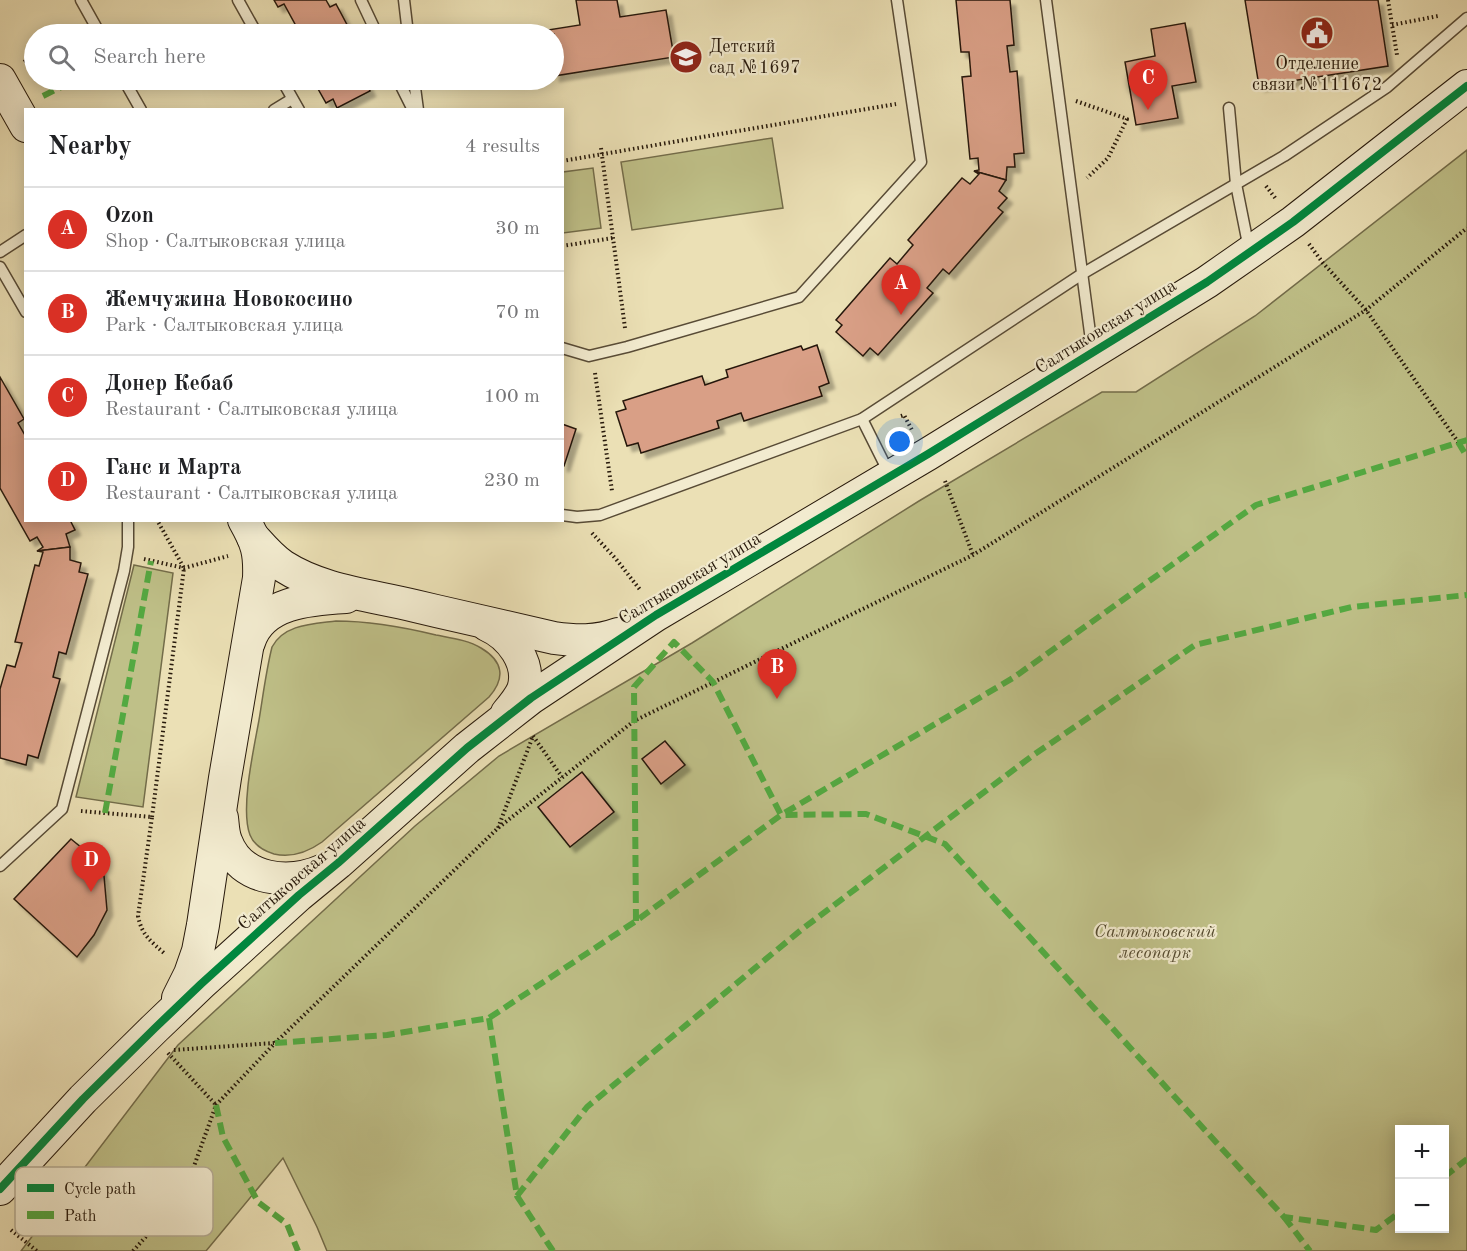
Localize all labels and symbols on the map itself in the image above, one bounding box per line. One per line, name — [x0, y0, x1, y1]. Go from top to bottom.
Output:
public building icon: Отделение связи №111672 — [1299, 15, 1335, 51]
place label: Детский сад №1697 — [709, 38, 801, 77]
school or university icon: Детский сад №1697 — [668, 39, 704, 75]
place label: Отделение связи №111672 — [1252, 55, 1382, 94]
pin: C — [1128, 60, 1168, 110]
pin: A — [882, 266, 920, 315]
street label: Салтыковская улица — [1032, 276, 1180, 378]
your location — [885, 427, 914, 456]
street label: Салтыковская улица — [616, 529, 764, 629]
pin: B — [758, 650, 796, 699]
street label: Салтыковская улица — [235, 814, 369, 934]
pin: D — [72, 842, 110, 892]
park label: Салтыковский лесопарк — [1094, 923, 1216, 962]
legend — [15, 1167, 213, 1236]
text: Cycle path — [64, 1182, 136, 1198]
text: Path — [64, 1209, 97, 1225]

